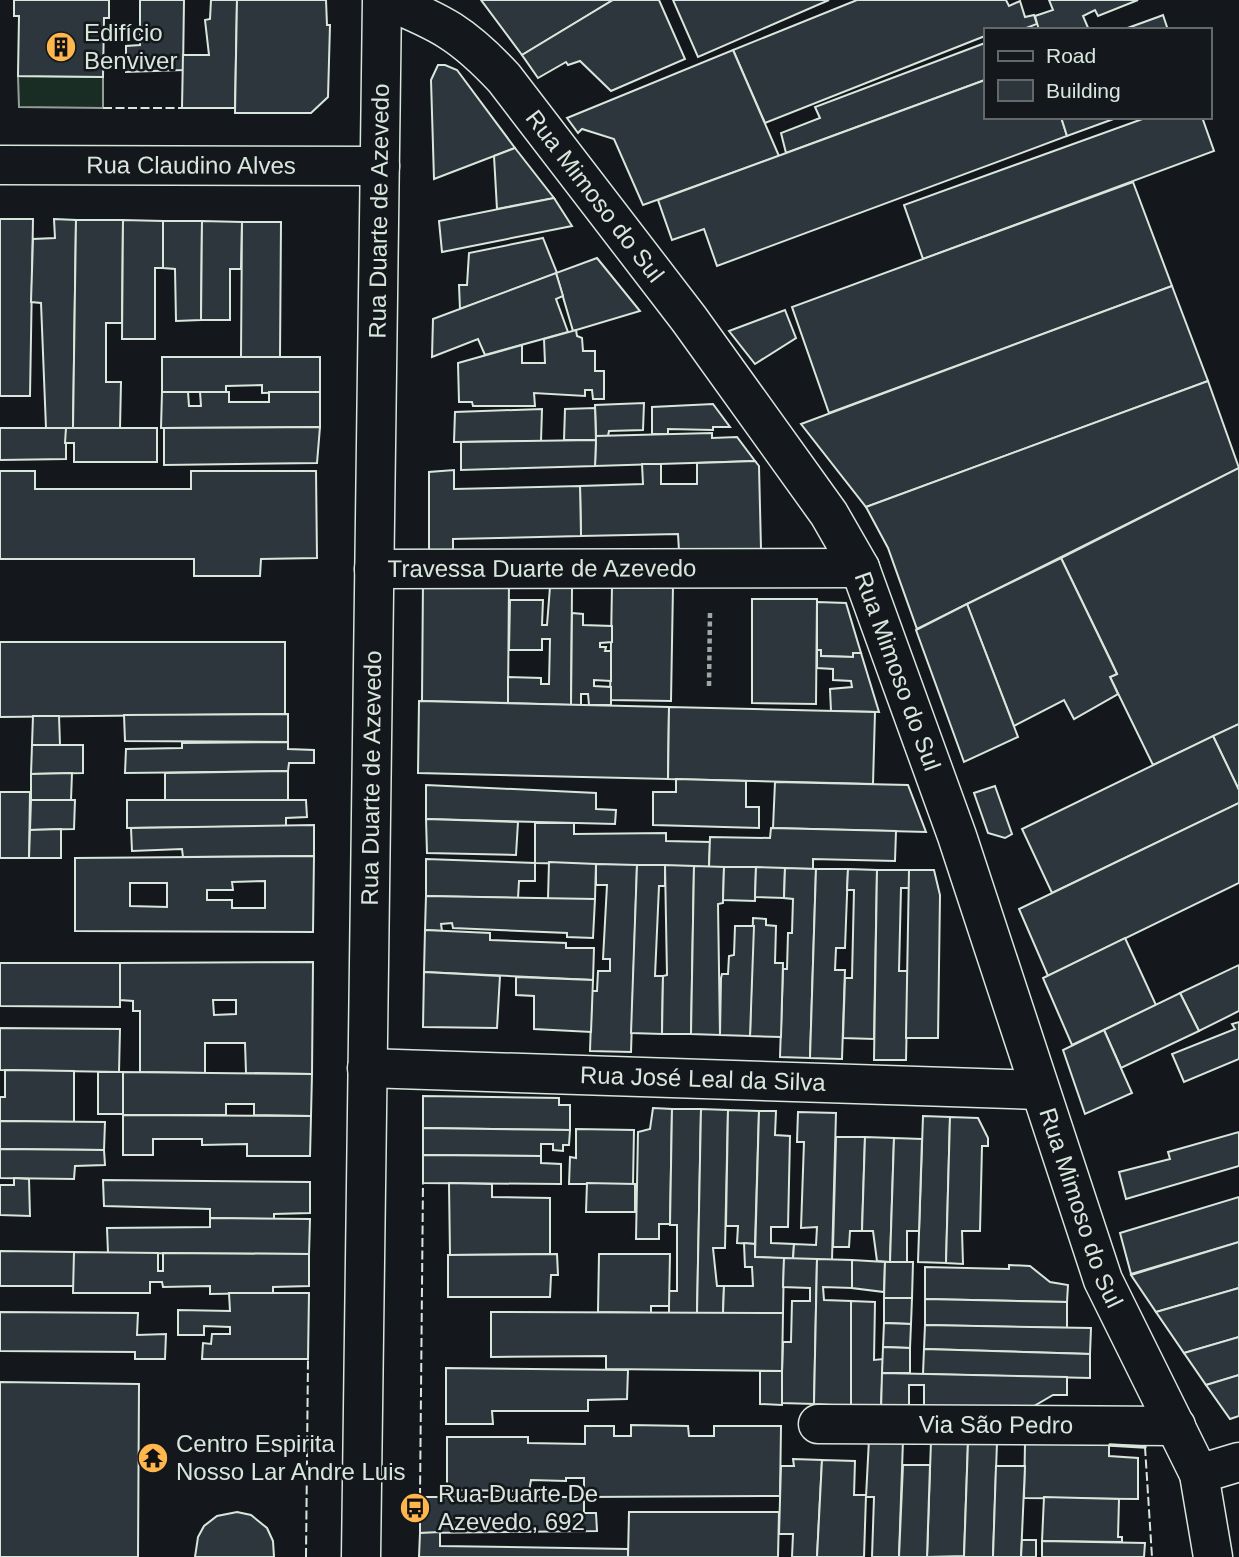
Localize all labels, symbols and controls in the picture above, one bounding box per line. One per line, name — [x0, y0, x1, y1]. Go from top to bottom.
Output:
place label: Edifício Benviver — [84, 19, 177, 74]
legend — [984, 28, 1211, 119]
building icon: Edifício Benviver — [44, 30, 78, 64]
text: Road — [1046, 44, 1096, 67]
text: Building — [1046, 79, 1121, 102]
street label: Rua Duarte de Azevedo — [363, 83, 394, 339]
street label: Rua Mimoso do Sul — [521, 105, 670, 287]
street label: Rua Claudino Alves — [86, 151, 296, 179]
street label: Travessa Duarte de Azevedo — [388, 554, 696, 582]
street label: Rua Mimoso do Sul — [849, 568, 946, 774]
street label: Rua Duarte de Azevedo — [356, 650, 386, 906]
street label: Rua José Leal da Silva — [580, 1061, 827, 1096]
street label: Rua Mimoso do Sul — [1034, 1104, 1129, 1312]
street label: Via São Pedro — [919, 1411, 1073, 1438]
place label: Centro Espirita Nosso Lar Andre Luis — [176, 1430, 405, 1485]
temple icon: Centro Espirita Nosso Lar Andre Luis — [136, 1441, 170, 1475]
place label: Rua Duarte De Azevedo, 692 — [438, 1480, 598, 1535]
bus stop icon: Rua Duarte De Azevedo, 692 — [398, 1491, 432, 1525]

